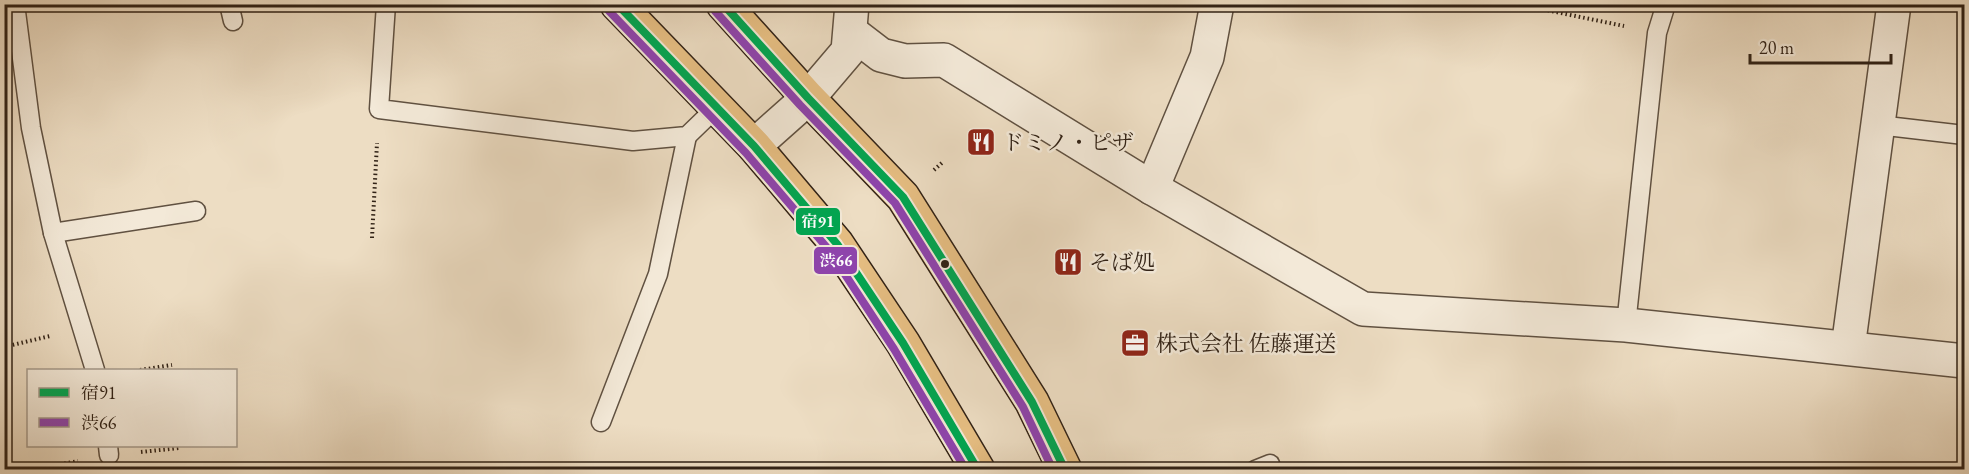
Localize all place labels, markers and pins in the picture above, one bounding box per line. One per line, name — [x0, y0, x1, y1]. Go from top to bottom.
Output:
restaurant icon: ドミノ・ピザ — [965, 126, 997, 158]
place label: ドミノ・ピザ — [1002, 128, 1134, 157]
restaurant icon: そば処 — [1052, 246, 1084, 278]
place label: そば処 — [1089, 248, 1155, 277]
unlabelled marker — [939, 258, 951, 270]
office icon: 株式会社 佐藤運送 — [1119, 327, 1151, 359]
place label: 株式会社 佐藤運送 — [1156, 329, 1336, 358]

